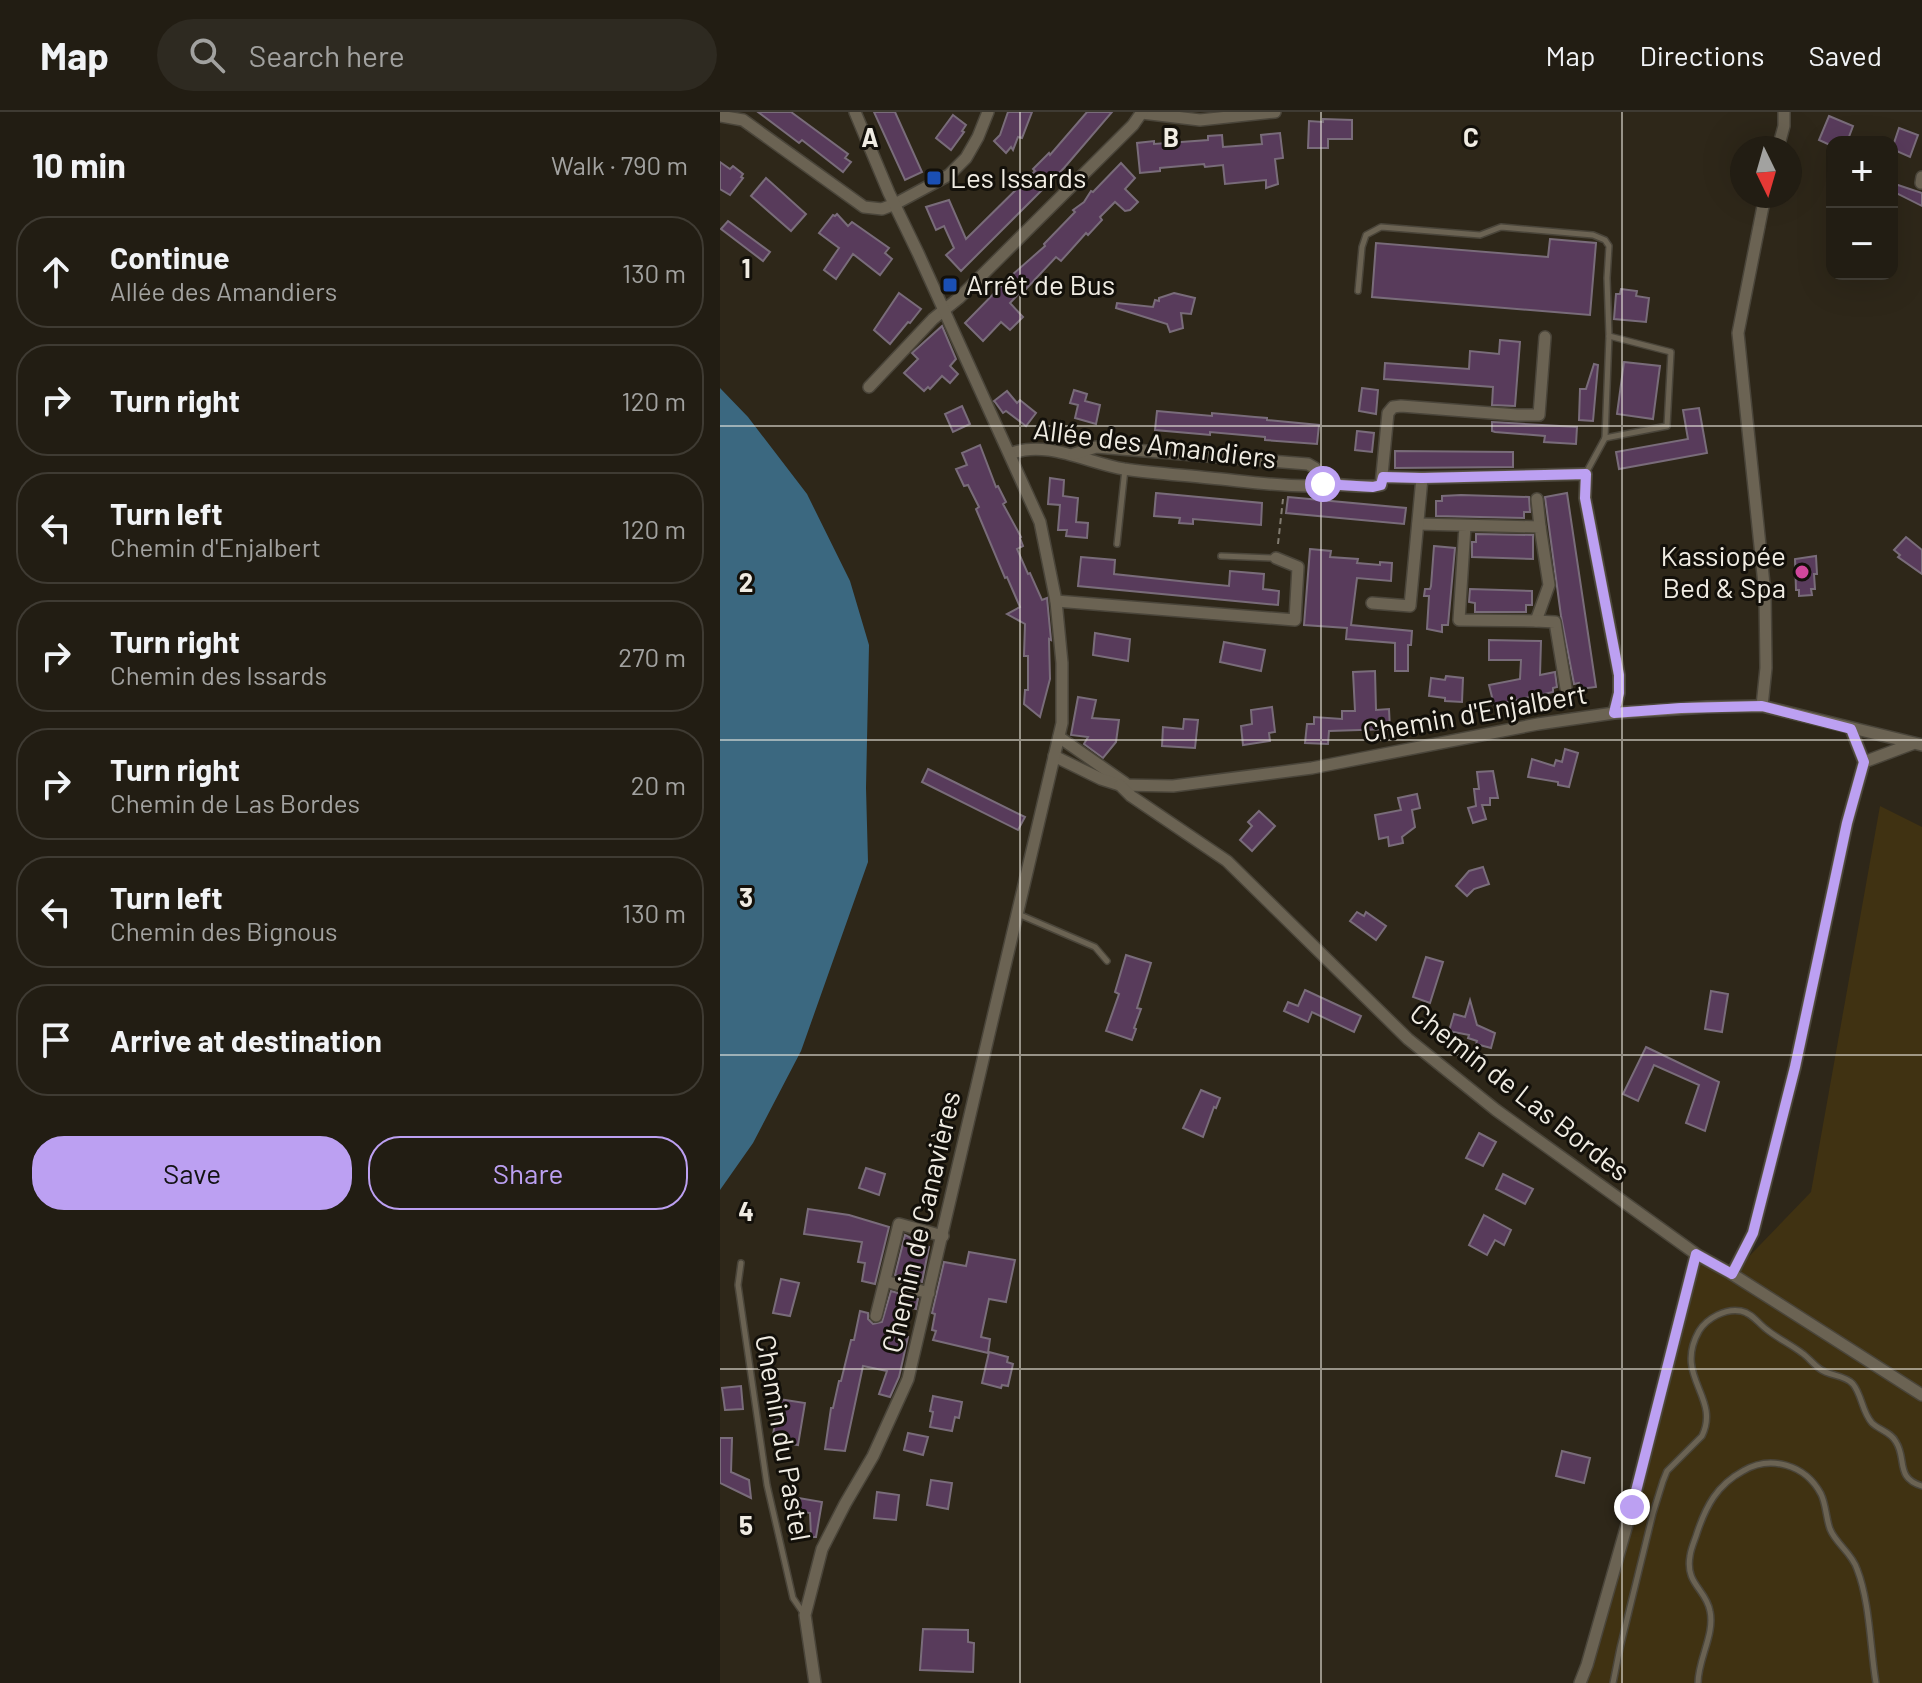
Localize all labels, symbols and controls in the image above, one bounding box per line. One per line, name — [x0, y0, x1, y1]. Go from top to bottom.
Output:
search box — [157, 19, 717, 91]
text: Map — [40, 32, 109, 78]
icon: search — [185, 33, 229, 77]
text: Search here — [249, 37, 405, 73]
text: Map — [1546, 38, 1595, 72]
text: Directions — [1639, 38, 1765, 72]
text: Saved — [1809, 38, 1882, 72]
text: A — [861, 121, 879, 152]
text: B — [1163, 121, 1179, 152]
text: C — [1463, 121, 1479, 152]
north arrow — [1730, 136, 1802, 208]
map controls — [1826, 136, 1898, 280]
button: + — [1826, 136, 1898, 208]
text: 10 min — [32, 144, 126, 185]
text: Walk · 790 m — [551, 149, 688, 180]
place label: Les Issards — [950, 160, 1087, 194]
marker: Les Issards — [925, 169, 943, 187]
button: − — [1826, 208, 1898, 280]
text: Continue — [110, 239, 230, 275]
icon: ahead — [34, 250, 78, 294]
text: 1 — [741, 252, 751, 283]
text: 130 m — [622, 257, 686, 288]
place label: Arrêt de Bus — [966, 267, 1115, 301]
text: Allée des Amandiers — [110, 275, 337, 306]
marker: Arrêt de Bus — [941, 276, 959, 294]
icon: right — [34, 378, 78, 422]
text: Turn right — [110, 382, 240, 418]
text: 120 m — [622, 385, 686, 416]
street label: Allée des Amandiers — [1032, 411, 1279, 475]
route start — [1305, 466, 1341, 502]
text: Turn left — [110, 495, 223, 531]
icon: left — [34, 506, 78, 550]
text: 120 m — [622, 513, 686, 544]
text: Chemin d'Enjalbert — [110, 531, 321, 562]
place label: Kassiopée Bed & Spa — [1661, 538, 1786, 604]
marker: Kassiopée Bed & Spa — [1793, 563, 1811, 581]
text: 2 — [739, 566, 753, 597]
text: Turn right — [110, 623, 240, 659]
icon: right — [34, 634, 78, 678]
text: 270 m — [618, 641, 686, 672]
text: Chemin des Issards — [110, 659, 327, 690]
street label: Chemin d'Enjalbert — [1360, 676, 1590, 748]
text: Turn right — [110, 751, 240, 787]
icon: right — [34, 762, 78, 806]
text: 20 m — [631, 769, 686, 800]
text: Chemin de Las Bordes — [110, 787, 360, 818]
text: Turn left — [110, 879, 223, 915]
text: 3 — [739, 881, 753, 912]
icon: left — [34, 890, 78, 934]
text: 130 m — [622, 897, 686, 928]
text: Chemin des Bignous — [110, 915, 338, 946]
street label: Chemin de Las Bordes — [1404, 995, 1637, 1187]
icon: arrive — [34, 1018, 78, 1062]
text: Arrive at destination — [110, 1022, 382, 1058]
street label: Chemin de Canavières — [873, 1088, 967, 1356]
button: Save — [32, 1136, 352, 1210]
button: Share — [368, 1136, 688, 1210]
text: 4 — [738, 1195, 754, 1226]
street label: Chemin du Pastel — [749, 1332, 819, 1544]
route end — [1614, 1489, 1650, 1525]
text: 5 — [739, 1509, 753, 1540]

